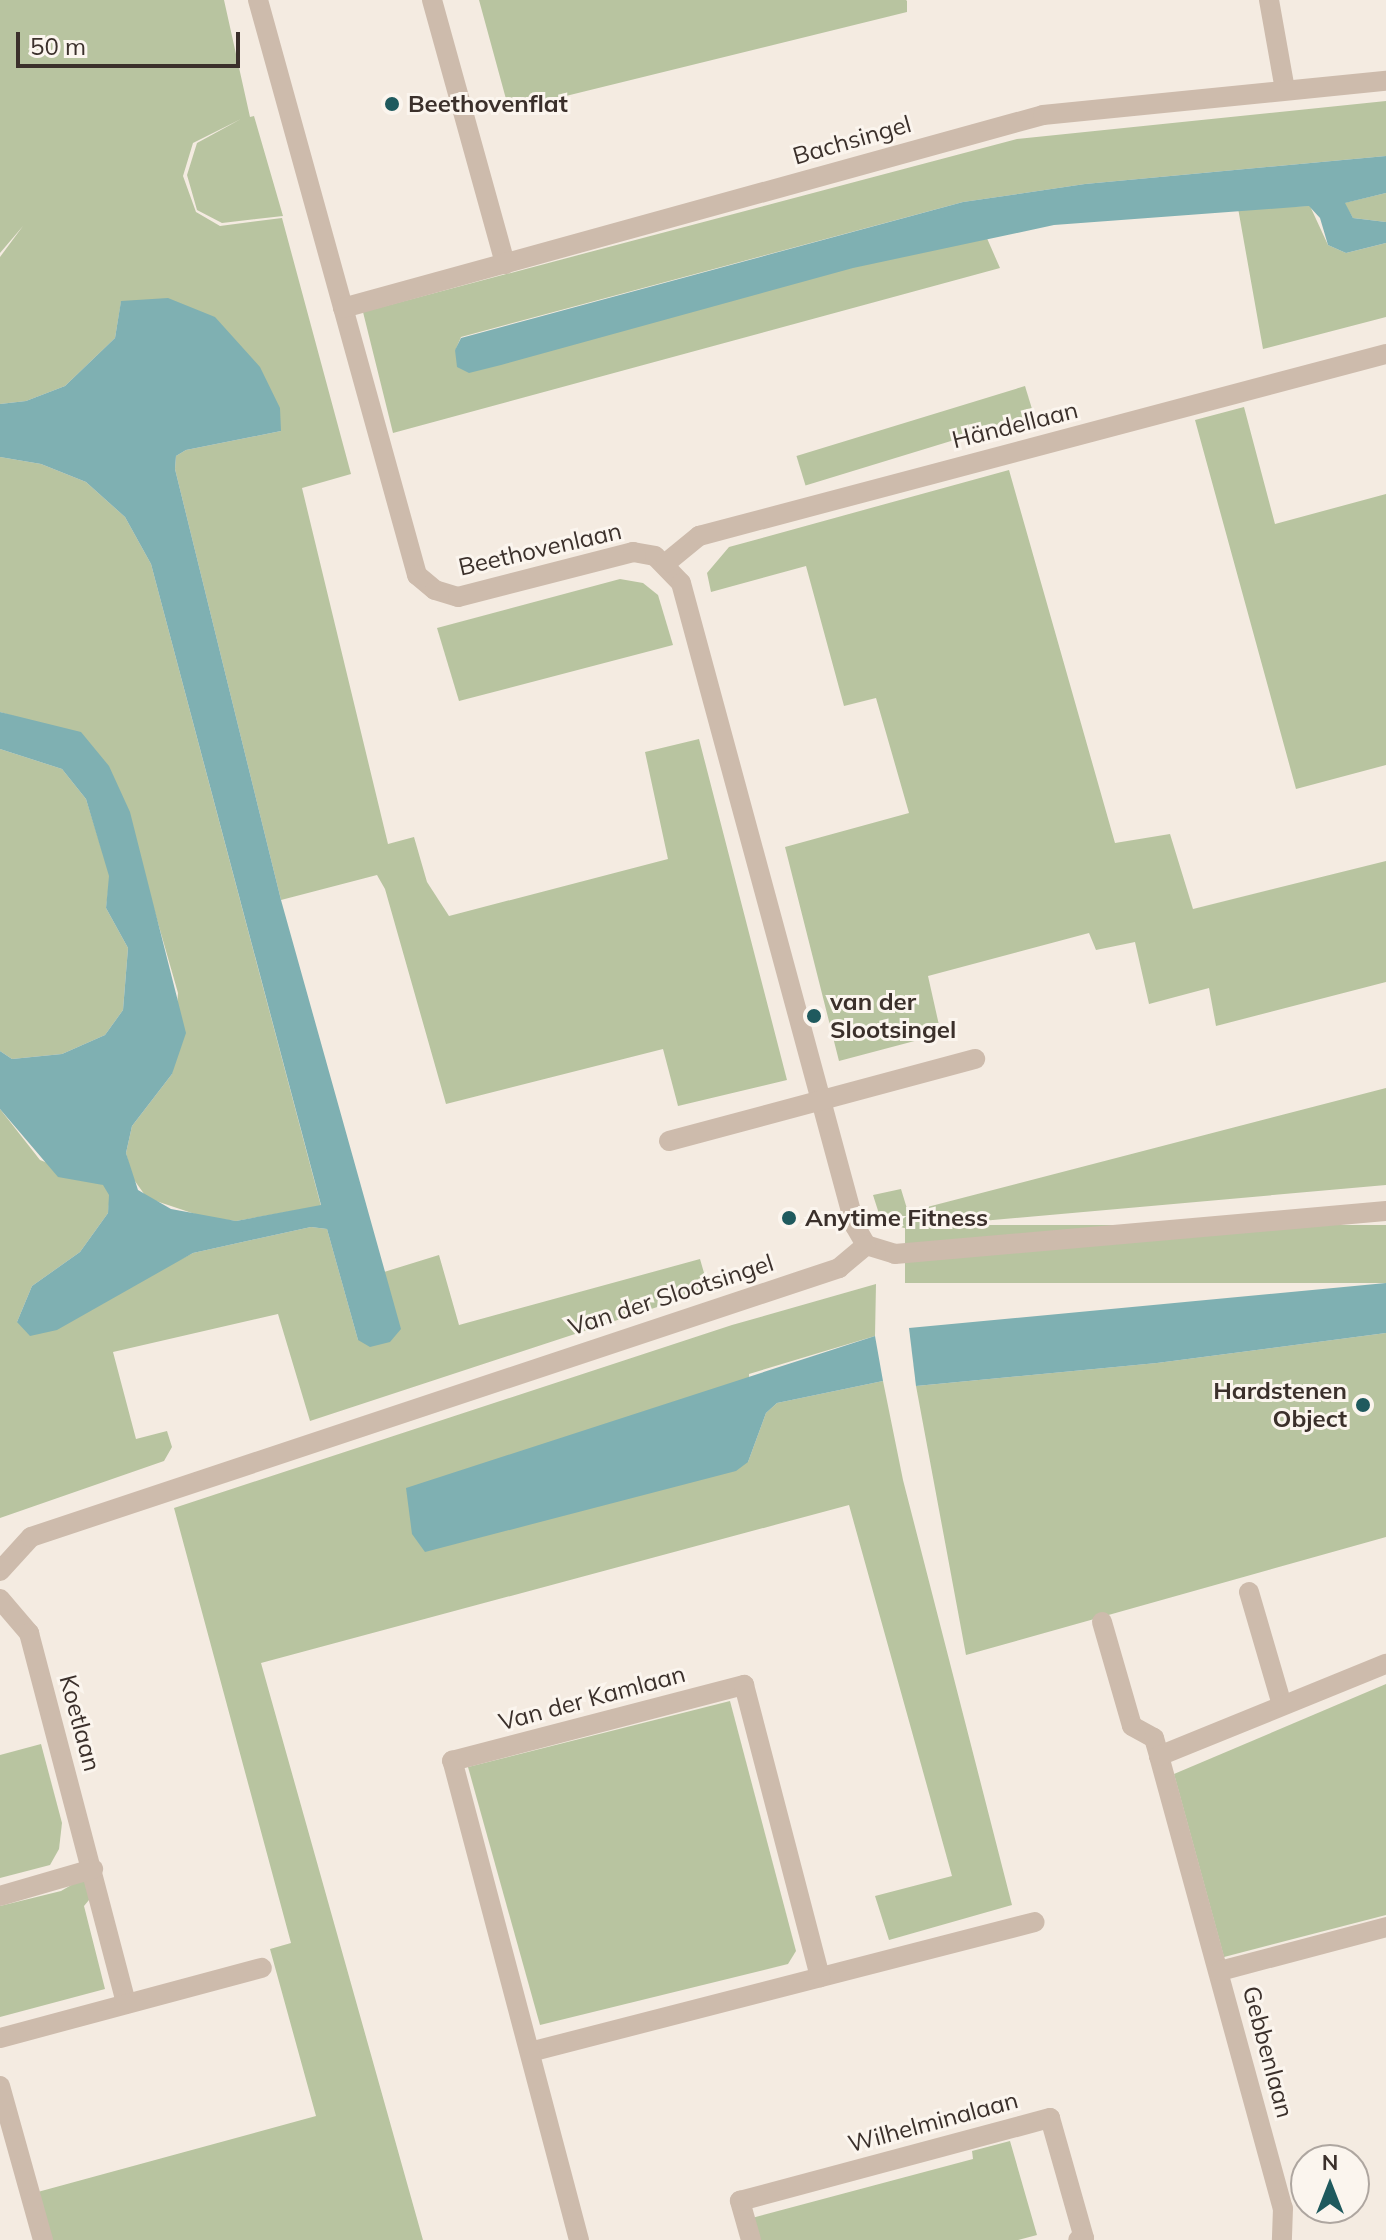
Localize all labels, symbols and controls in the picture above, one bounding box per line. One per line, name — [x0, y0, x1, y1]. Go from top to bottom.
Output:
scale bar — [20, 16, 244, 66]
text: 50 m — [30, 31, 86, 61]
place label: Beethovenflat — [408, 90, 568, 118]
marker: Beethovenflat — [383, 95, 401, 113]
street label: Bachsingel — [790, 109, 914, 171]
street label: Händellaan — [949, 395, 1081, 455]
street label: Beethovenlaan — [456, 516, 624, 582]
place label: van der Slootsingel — [830, 988, 956, 1044]
marker: van der Slootsingel — [805, 1007, 823, 1025]
place label: Anytime Fitness — [805, 1204, 988, 1232]
marker: Anytime Fitness — [780, 1209, 798, 1227]
street label: Van der Slootsingel — [565, 1248, 777, 1342]
place label: Hardstenen Object — [1213, 1377, 1347, 1433]
marker: Hardstenen Object — [1354, 1396, 1372, 1414]
street label: Van der Kamlaan — [496, 1659, 688, 1737]
street label: Koetlaan — [53, 1672, 107, 1774]
street label: Gebbenlaan — [1237, 1983, 1299, 2121]
street label: Wilhelminalaan — [845, 2085, 1021, 2159]
north arrow — [1290, 2144, 1370, 2224]
text: N — [1322, 2148, 1338, 2176]

